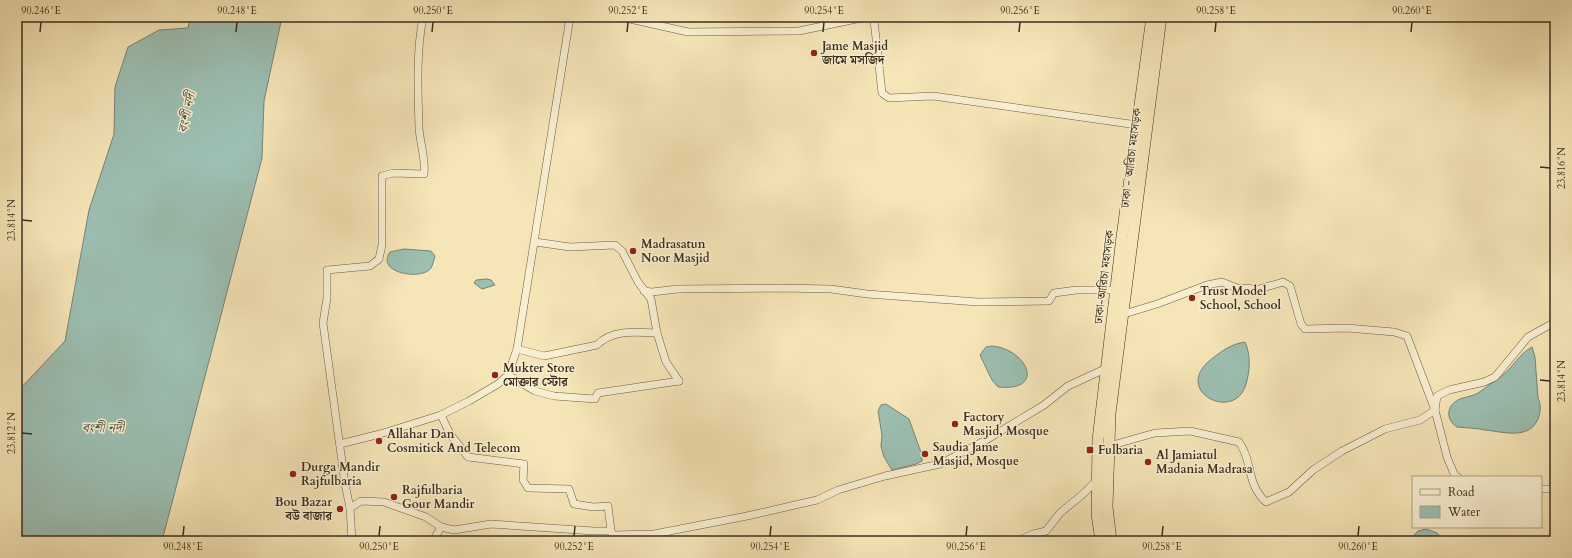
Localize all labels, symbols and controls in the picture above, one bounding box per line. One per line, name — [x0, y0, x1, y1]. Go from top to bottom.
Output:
text: 90.246°E — [21, 4, 61, 18]
text: 90.248°E — [217, 4, 257, 18]
text: 90.250°E — [413, 4, 453, 18]
text: 90.252°E — [608, 4, 648, 18]
text: 90.254°E — [804, 4, 844, 18]
text: 90.256°E — [1000, 4, 1040, 18]
text: 90.258°E — [1196, 4, 1236, 18]
text: 90.260°E — [1392, 4, 1432, 18]
place label: Jame Masjid জামে মসজিদ — [820, 38, 888, 68]
marker: Jame Masjid জামে মসজিদ — [809, 48, 819, 58]
water label: বংশী নদী — [174, 88, 200, 135]
street label: ঢাকা - আরিচা মহাসড়ক — [1117, 107, 1145, 210]
text: 23.816°N — [1555, 147, 1569, 189]
text: 23.814°N — [5, 199, 19, 241]
street label: ঢাকা-আরিচা মহাসড়ক — [1090, 229, 1118, 326]
place label: Madrasatun Noor Masjid — [641, 236, 710, 266]
marker: Madrasatun Noor Masjid — [628, 246, 638, 256]
place label: Trust Model School, School — [1200, 283, 1282, 313]
marker: Trust Model School, School — [1187, 293, 1197, 303]
place label: Mukter Store মোক্তার স্টোর — [503, 360, 575, 390]
text: 23.814°N — [1555, 360, 1569, 402]
marker: Mukter Store মোক্তার স্টোর — [490, 370, 500, 380]
place label: Factory Masjid, Mosque — [963, 409, 1049, 439]
text: 23.812°N — [5, 412, 19, 454]
water label: বংশী নদী — [82, 419, 125, 437]
marker: Factory Masjid, Mosque — [950, 419, 960, 429]
place label: Allahar Dan Cosmitick And Telecom — [387, 426, 521, 456]
marker: Allahar Dan Cosmitick And Telecom — [374, 436, 384, 446]
place label: Saudia Jame Masjid, Mosque — [933, 439, 1019, 469]
place label: Fulbaria — [1098, 442, 1143, 458]
marker: Fulbaria — [1085, 445, 1095, 455]
place label: Al Jamiatul Madania Madrasa — [1156, 447, 1253, 477]
marker: Saudia Jame Masjid, Mosque — [920, 449, 930, 459]
marker: Al Jamiatul Madania Madrasa — [1143, 457, 1153, 467]
place label: Durga Mandir Rajfulbaria — [301, 459, 380, 489]
marker: Durga Mandir Rajfulbaria — [288, 469, 298, 479]
legend — [1412, 476, 1542, 528]
place label: Rajfulbaria Gour Mandir — [402, 482, 474, 512]
text: Road — [1448, 484, 1475, 500]
marker: Rajfulbaria Gour Mandir — [389, 492, 399, 502]
place label: Bou Bazar বউ বাজার — [275, 494, 332, 524]
marker: Bou Bazar বউ বাজার — [335, 504, 345, 514]
text: Water — [1447, 504, 1481, 520]
text: 90.248°E — [163, 540, 203, 554]
text: 90.250°E — [359, 540, 399, 554]
text: 90.252°E — [554, 540, 594, 554]
text: 90.254°E — [750, 540, 790, 554]
text: 90.256°E — [946, 540, 986, 554]
text: 90.258°E — [1142, 540, 1182, 554]
text: 90.260°E — [1338, 540, 1378, 554]

